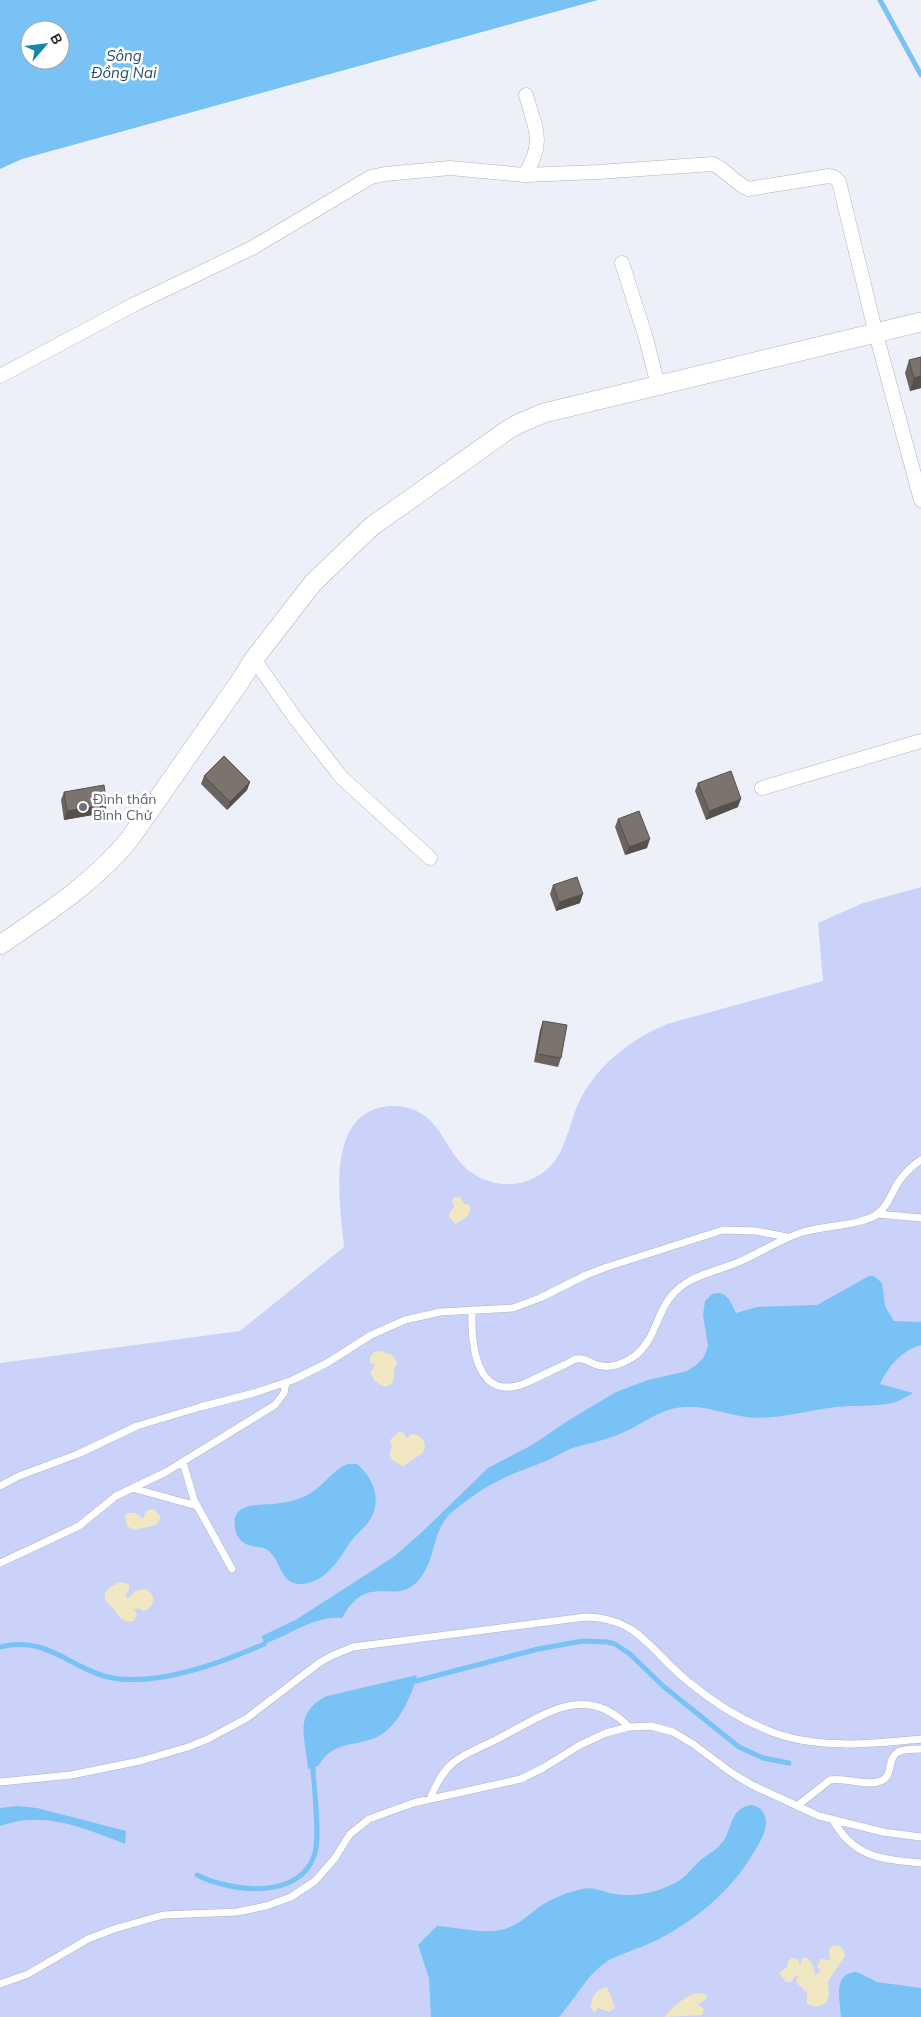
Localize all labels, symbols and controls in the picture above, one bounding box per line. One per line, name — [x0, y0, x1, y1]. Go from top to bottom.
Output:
north arrow — [20, 20, 70, 70]
text: B — [46, 30, 67, 48]
water label: Sông Đồng Nai — [91, 46, 157, 82]
place label: Đình thần Bình Chử — [93, 790, 157, 824]
marker: Đình thần Bình Chử — [77, 801, 89, 813]

